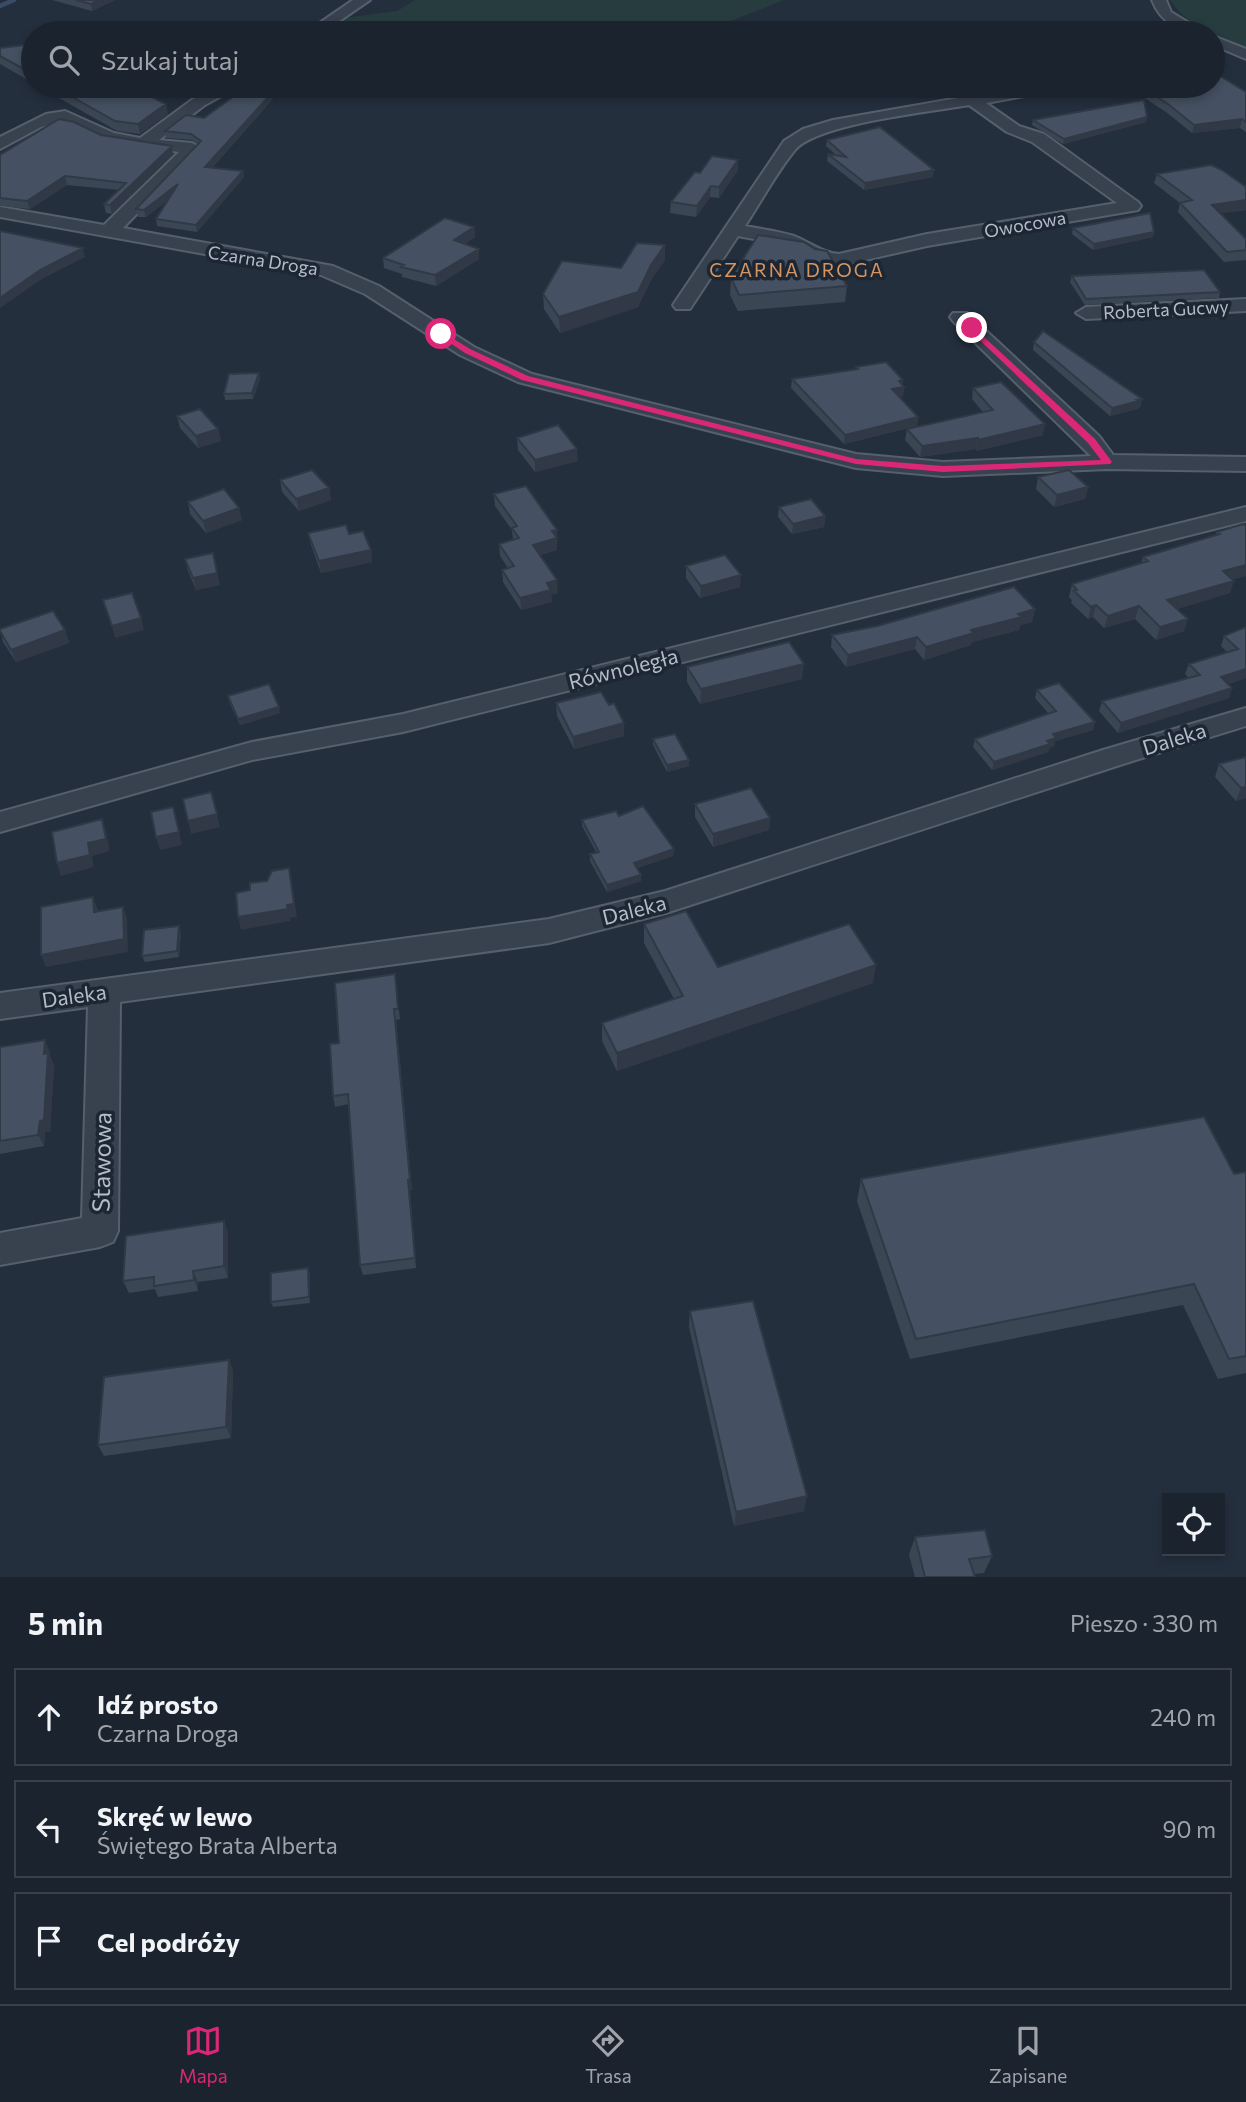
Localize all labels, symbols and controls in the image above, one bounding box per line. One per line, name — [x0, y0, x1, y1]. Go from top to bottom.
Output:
search box — [21, 21, 1225, 98]
icon: search — [45, 41, 83, 79]
text: Szukaj tutaj — [101, 44, 239, 75]
street label: Owocowa — [982, 206, 1068, 242]
street label: Czarna Droga — [206, 240, 320, 280]
district label: CZARNA DROGA — [709, 258, 885, 281]
street label: Roberta Gucwy — [1103, 295, 1229, 323]
route end — [956, 312, 987, 343]
route start — [425, 318, 456, 349]
street label: Równoległa — [566, 642, 680, 694]
street label: Daleka — [1139, 717, 1209, 759]
street label: Daleka — [599, 889, 669, 929]
street label: Daleka — [40, 978, 108, 1012]
street label: Stawowa — [86, 1112, 116, 1212]
map controls — [1162, 1493, 1225, 1556]
button: locate — [1162, 1493, 1225, 1556]
text: 5 min — [28, 1604, 103, 1641]
text: Pieszo · 330 m — [1070, 1609, 1218, 1637]
text: Idź prosto — [97, 1688, 218, 1719]
icon: ahead — [30, 1698, 68, 1736]
text: 240 m — [1150, 1703, 1216, 1731]
text: Czarna Droga — [97, 1719, 239, 1747]
text: Skręć w lewo — [97, 1800, 253, 1831]
icon: left — [30, 1810, 68, 1848]
text: 90 m — [1163, 1815, 1216, 1843]
text: Świętego Brata Alberta — [97, 1831, 338, 1859]
icon: arrive — [30, 1922, 68, 1960]
text: Cel podróży — [97, 1926, 240, 1957]
tab: Mapa — [179, 2022, 228, 2087]
tab: Trasa — [585, 2022, 632, 2087]
tab: Zapisane — [989, 2022, 1067, 2087]

